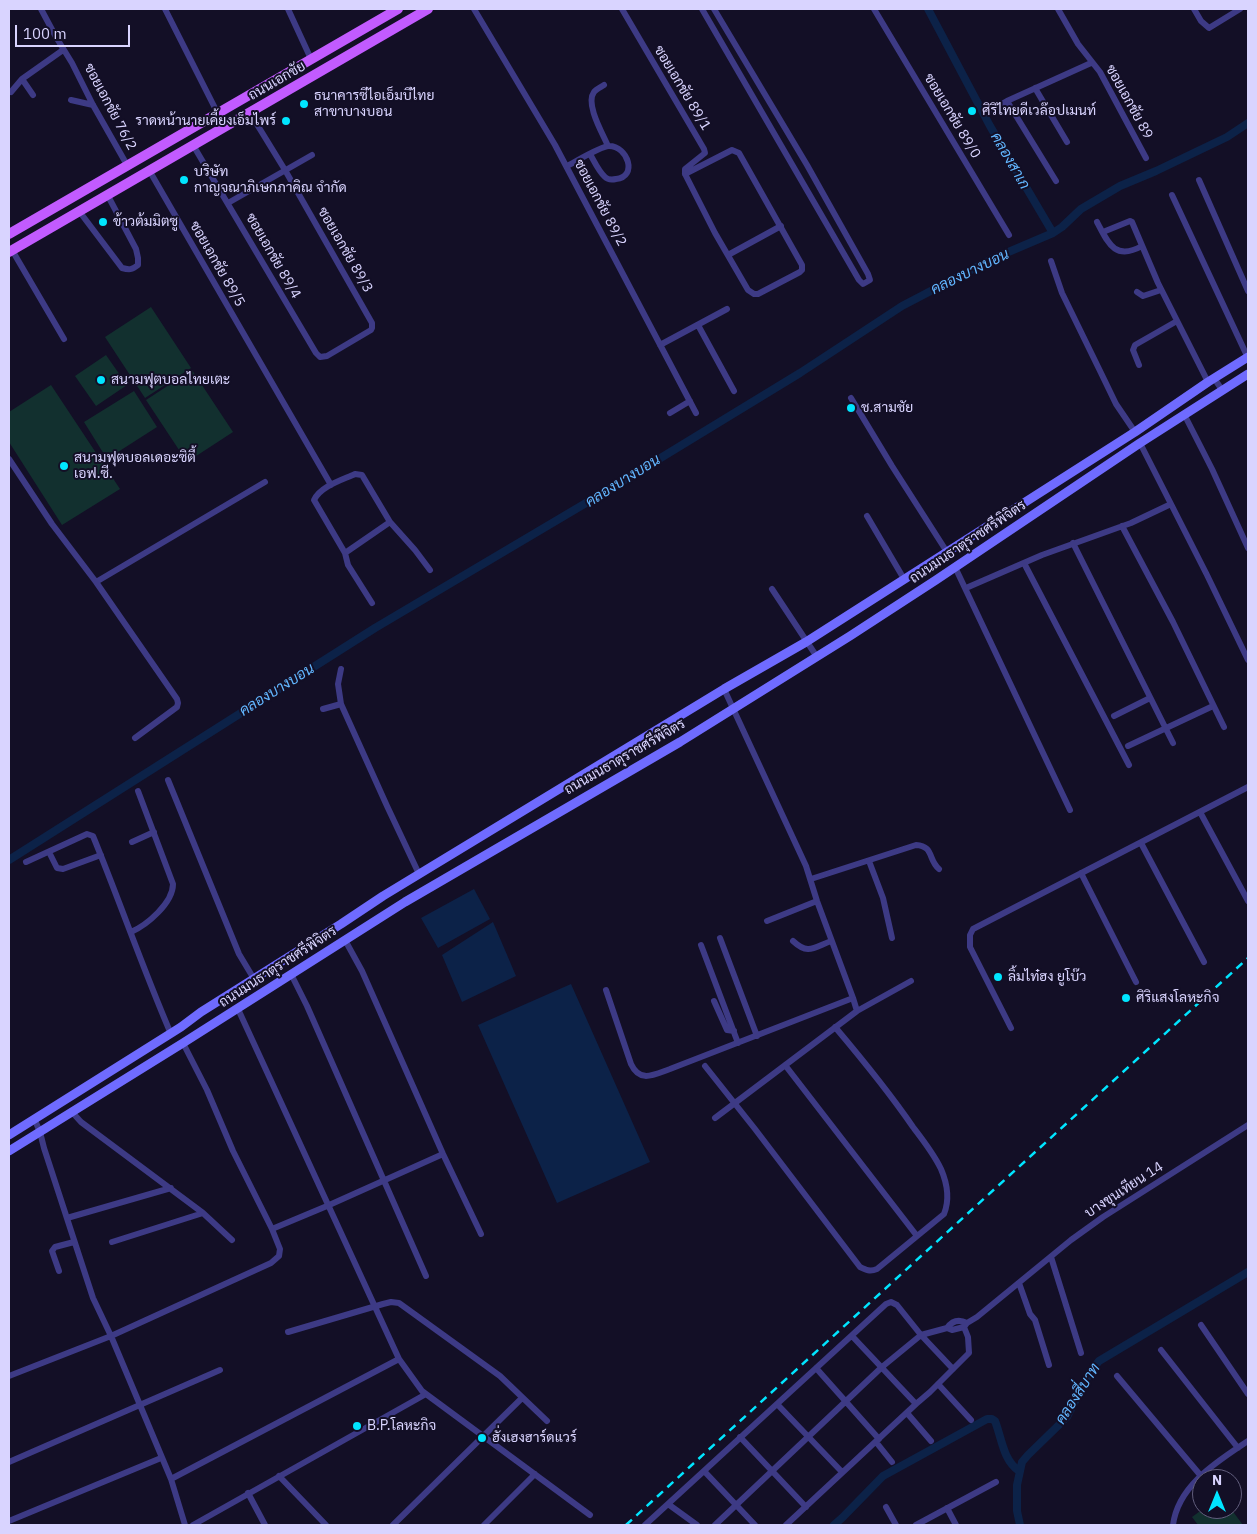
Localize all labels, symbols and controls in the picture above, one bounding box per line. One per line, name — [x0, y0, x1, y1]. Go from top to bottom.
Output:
scale bar — [18, 15, 132, 47]
text: 100 m — [23, 24, 67, 43]
street label: ซอยเอกชัย 89/1 — [650, 43, 714, 133]
street label: ถนนเอกชัย — [245, 58, 309, 104]
street label: ซอยเอกชัย 76/2 — [80, 61, 140, 153]
street label: ซอยเอกชัย 89 — [1102, 62, 1156, 142]
street label: ซอยเอกชัย 89/0 — [920, 71, 984, 161]
place label: ธนาคารซีไอเอ็มบีไทย สาขาบางบอน — [314, 88, 434, 120]
marker: ธนาคารซีไอเอ็มบีไทย สาขาบางบอน — [298, 98, 310, 110]
place label: ศิริไทยดีเวล๊อปเมนท์ — [982, 103, 1096, 119]
marker: ศิริไทยดีเวล๊อปเมนท์ — [966, 105, 978, 117]
place label: ราดหน้านายเคี้ยงเอ็มไพร์ — [135, 113, 276, 129]
marker: ราดหน้านายเคี้ยงเอ็มไพร์ — [280, 115, 292, 127]
water label: คลองสาเก — [987, 129, 1033, 193]
street label: ซอยเอกชัย 89/2 — [570, 157, 630, 249]
place label: บริษัท กาญจณาภิเษกภาคิณ จำกัด — [194, 164, 347, 196]
marker: บริษัท กาญจณาภิเษกภาคิณ จำกัด — [178, 174, 190, 186]
street label: ซอยเอกชัย 89/3 — [314, 204, 376, 296]
street label: ซอยเอกชัย 89/4 — [242, 210, 304, 302]
place label: ข้าวต้มมิตซู — [113, 214, 178, 230]
marker: ข้าวต้มมิตซู — [97, 216, 109, 228]
street label: ซอยเอกชัย 89/5 — [186, 218, 248, 310]
water label: คลองบางบอน — [928, 245, 1012, 299]
place label: สนามฟุตบอลไทยเตะ — [111, 372, 230, 388]
marker: สนามฟุตบอลไทยเตะ — [95, 374, 107, 386]
place label: ช.สามชัย — [861, 400, 913, 416]
marker: ช.สามชัย — [845, 402, 857, 414]
place label: สนามฟุตบอลเดอะซิตี้ เอฟ.ซี. — [74, 450, 196, 482]
water label: คลองบางบอน — [582, 451, 664, 511]
marker: สนามฟุตบอลเดอะซิตี้ เอฟ.ซี. — [58, 460, 70, 472]
street label: ถนนมนธาตุราชศรีพิจิตร — [907, 497, 1029, 587]
water label: คลองบางบอน — [236, 660, 318, 720]
street label: ถนนมนธาตุราชศรีพิจิตร — [562, 716, 688, 798]
street label: ถนนมนธาตุราชศรีพิจิตร — [216, 923, 340, 1011]
place label: ลิ้มไท๋ฮง ยูโบ๊ว — [1008, 969, 1086, 985]
marker: ลิ้มไท๋ฮง ยูโบ๊ว — [992, 971, 1004, 983]
place label: ศิริแสงโลหะกิจ — [1136, 990, 1219, 1006]
marker: ศิริแสงโลหะกิจ — [1120, 992, 1132, 1004]
street label: บางขุนเทียน 14 — [1082, 1158, 1166, 1222]
water label: คลองสี่บาท — [1052, 1360, 1104, 1428]
place label: B.P.โลหะกิจ — [367, 1418, 436, 1434]
marker: B.P.โลหะกิจ — [351, 1420, 363, 1432]
place label: ฮั่งเฮงฮาร์ดแวร์ — [492, 1430, 577, 1446]
marker: ฮั่งเฮงฮาร์ดแวร์ — [476, 1432, 488, 1444]
north arrow — [1192, 1469, 1242, 1519]
text: N — [1212, 1471, 1222, 1489]

